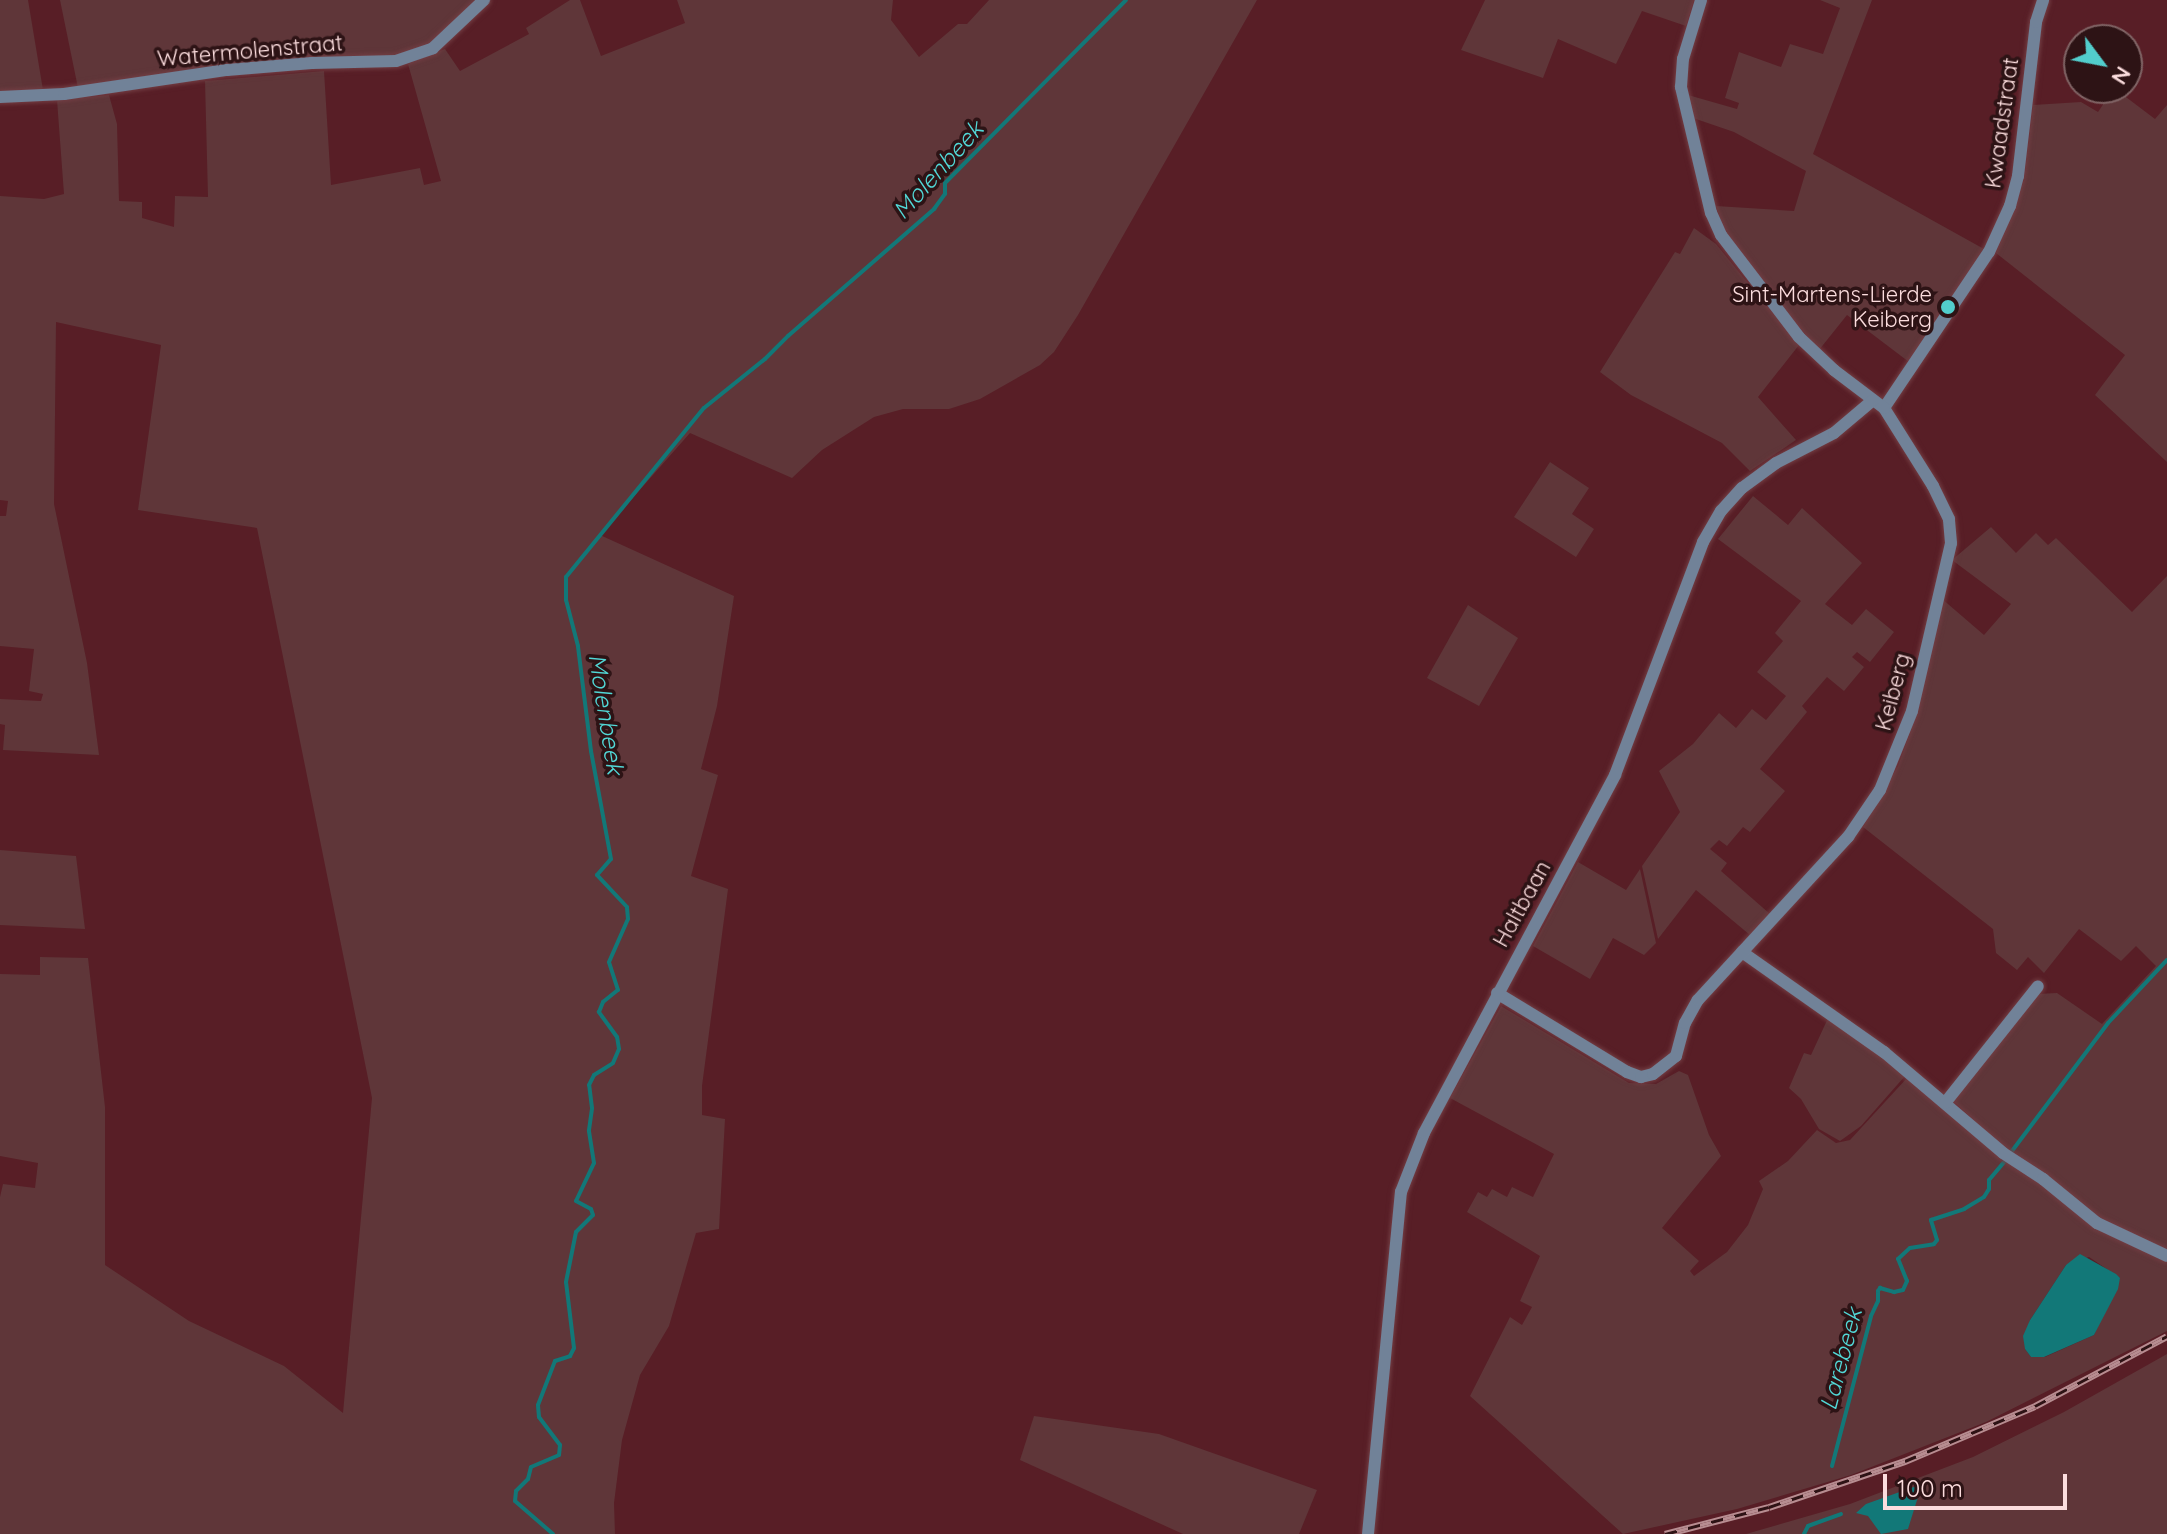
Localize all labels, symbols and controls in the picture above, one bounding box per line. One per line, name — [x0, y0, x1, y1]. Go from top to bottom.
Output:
north arrow — [2063, 24, 2143, 104]
street label: Watermolenstraat — [156, 30, 344, 72]
street label: Kwaadstraat — [1980, 56, 2024, 190]
text: N — [2106, 61, 2138, 90]
water label: Molenbeek — [887, 115, 989, 225]
place label: Sint-Martens-Lierde Keiberg — [1732, 281, 1932, 332]
marker: Sint-Martens-Lierde Keiberg — [1939, 298, 1957, 316]
street label: Keiberg — [1870, 650, 1916, 734]
water label: Molenbeek — [582, 652, 630, 776]
street label: Haltbaan — [1488, 856, 1556, 952]
water label: Larebeek — [1814, 1305, 1868, 1413]
scale bar — [1887, 1458, 2071, 1508]
text: 100 m — [1897, 1473, 1963, 1503]

